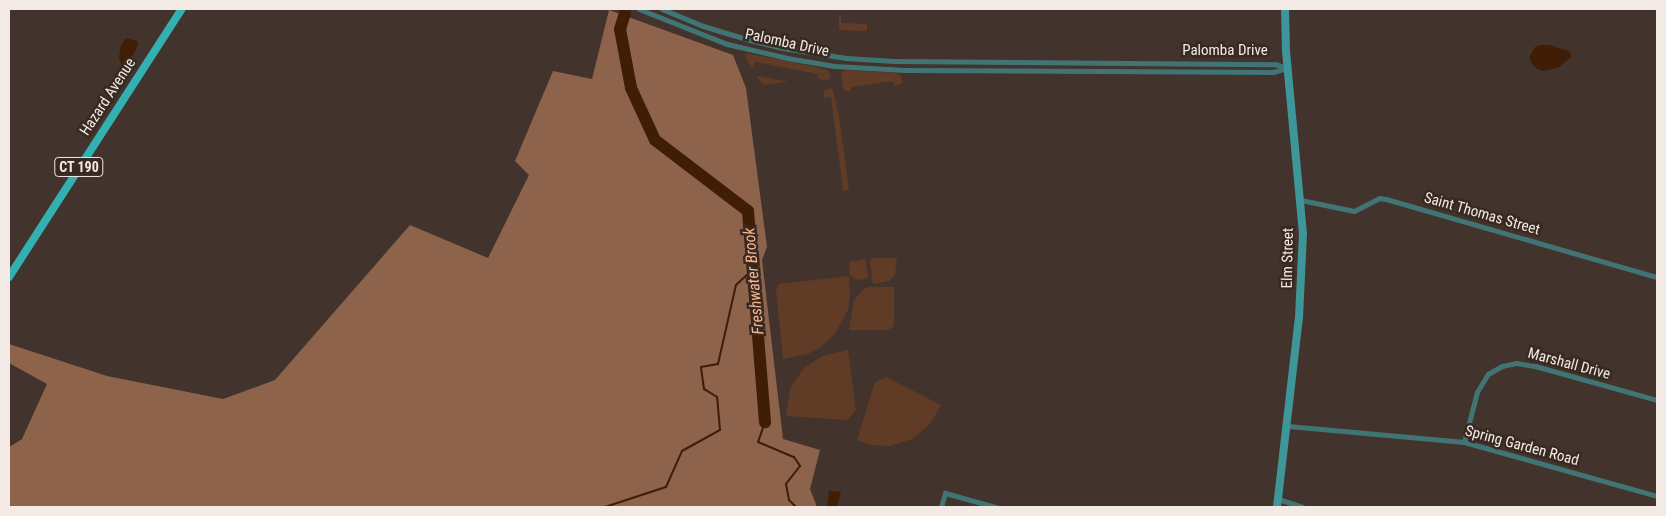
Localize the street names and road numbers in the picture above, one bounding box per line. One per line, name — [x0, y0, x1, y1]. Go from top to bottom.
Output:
street label: Palomba Drive — [743, 25, 831, 61]
street label: Palomba Drive — [1182, 42, 1268, 60]
street label: Hazard Avenue — [76, 55, 140, 139]
road number: CT 190 — [54, 156, 104, 178]
street label: Saint Thomas Street — [1422, 189, 1542, 239]
street label: Elm Street — [1278, 227, 1298, 289]
street label: Marshall Drive — [1526, 344, 1612, 384]
street label: Spring Garden Road — [1463, 422, 1581, 470]

